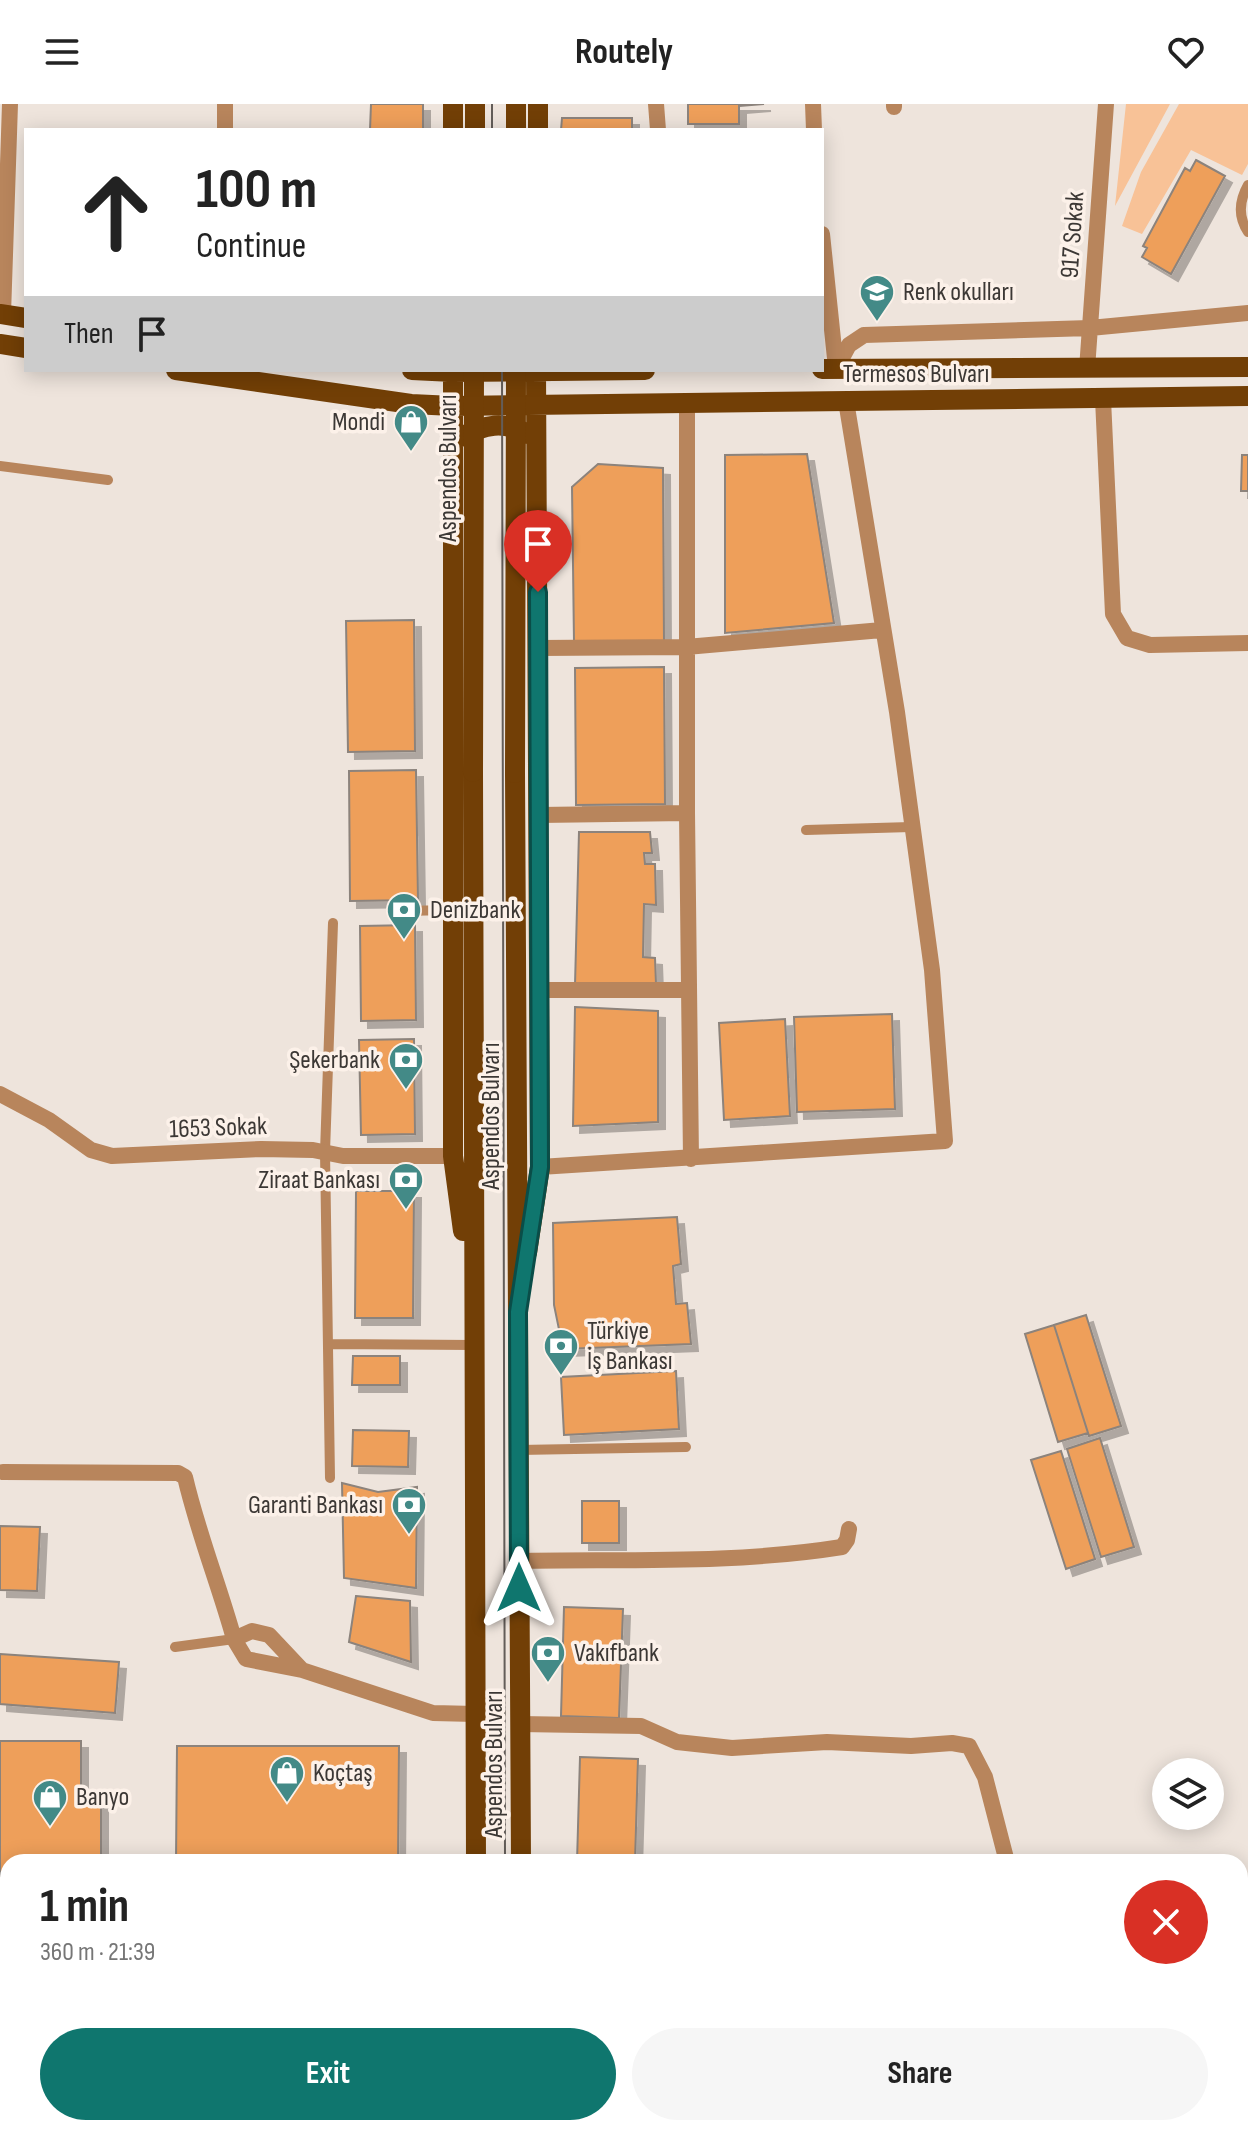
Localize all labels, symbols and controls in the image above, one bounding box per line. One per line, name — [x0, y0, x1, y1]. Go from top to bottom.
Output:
icon: menu — [40, 30, 84, 74]
icon: heart — [1164, 30, 1208, 74]
text: Routely — [575, 31, 673, 74]
text: 100 m — [196, 157, 317, 224]
icon: ahead — [64, 160, 168, 264]
street label: 917 Sokak — [1055, 191, 1091, 279]
text: Continue — [196, 225, 306, 268]
school or university icon: Renk okulları — [858, 273, 896, 323]
place label: Renk okulları — [903, 277, 1014, 308]
icon: arrive — [130, 312, 174, 356]
text: Then — [64, 316, 114, 352]
street label: Termesos Bulvarı — [843, 359, 989, 390]
street label: Aspendos Bulvarı — [433, 394, 464, 543]
shop icon: Mondi — [392, 403, 430, 453]
place label: Mondi — [332, 407, 385, 438]
pin — [504, 510, 572, 592]
icon: arrive — [516, 522, 560, 566]
bank icon: Denizbank — [385, 891, 423, 941]
place label: Denizbank — [430, 895, 520, 926]
bank icon: Şekerbank — [387, 1041, 425, 1091]
street label: Aspendos Bulvarı — [476, 1042, 507, 1191]
place label: Şekerbank — [289, 1045, 380, 1076]
street label: 1653 Sokak — [169, 1111, 267, 1145]
bank icon: Ziraat Bankası — [387, 1161, 425, 1211]
place label: Ziraat Bankası — [258, 1165, 380, 1196]
place label: Türkiye İş Bankası — [587, 1316, 673, 1377]
bank icon: Türkiye İş Bankası — [542, 1327, 580, 1377]
bank icon: Garanti Bankası — [390, 1486, 428, 1536]
place label: Garanti Bankası — [248, 1490, 383, 1521]
position arrow — [477, 1546, 561, 1630]
bank icon: Vakıfbank — [529, 1634, 567, 1684]
place label: Vakıfbank — [574, 1638, 659, 1669]
street label: Aspendos Bulvarı — [479, 1690, 510, 1839]
shop icon: Koçtaş — [268, 1754, 306, 1804]
place label: Koçtaş — [313, 1758, 373, 1789]
map controls — [1152, 1758, 1224, 1830]
button: layers — [1152, 1758, 1224, 1830]
shop icon: Banyo — [31, 1778, 69, 1828]
place label: Banyo — [76, 1782, 129, 1813]
text: 1 min — [40, 1878, 129, 1935]
button: close — [1124, 1880, 1208, 1964]
text: 360 m · 21:39 — [40, 1937, 155, 1968]
button: Exit — [40, 2028, 616, 2120]
button: Share — [632, 2028, 1208, 2120]

